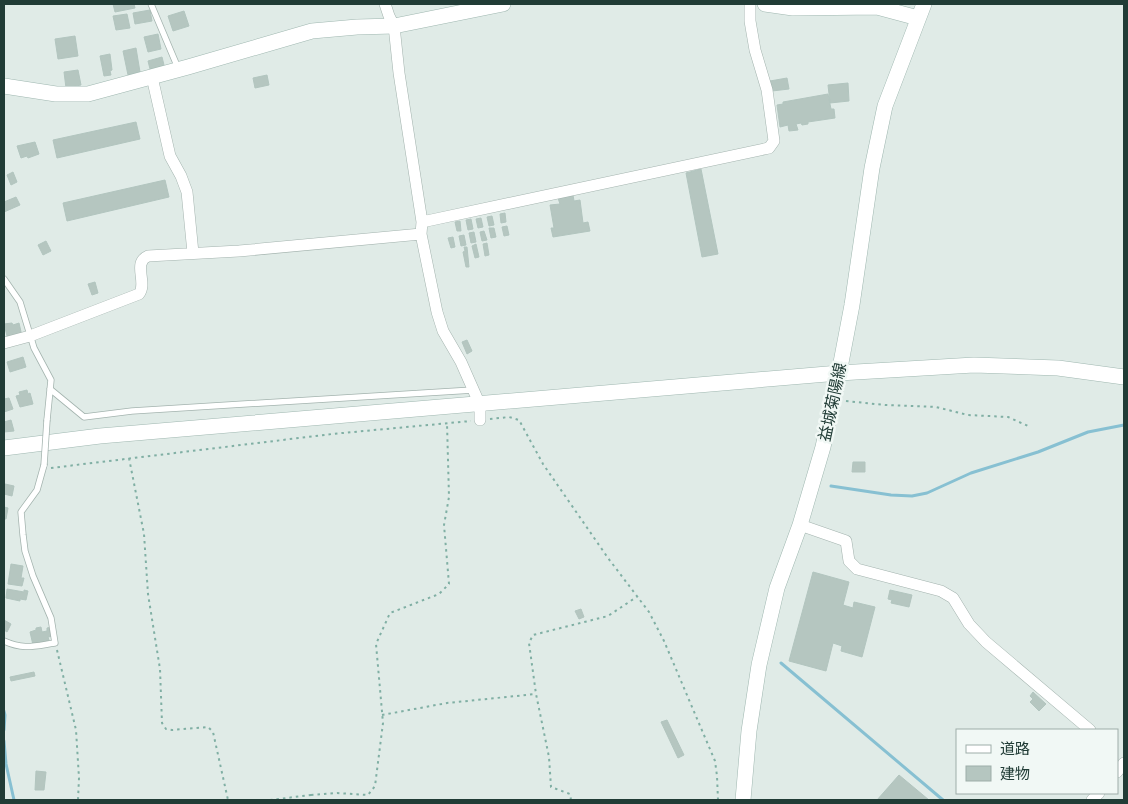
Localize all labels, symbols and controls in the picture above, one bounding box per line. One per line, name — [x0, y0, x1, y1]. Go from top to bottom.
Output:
street label: 益城菊陽線 — [814, 361, 850, 443]
legend — [956, 729, 1118, 794]
text: 道路 — [1000, 739, 1030, 758]
text: 建物 — [1000, 764, 1030, 783]

